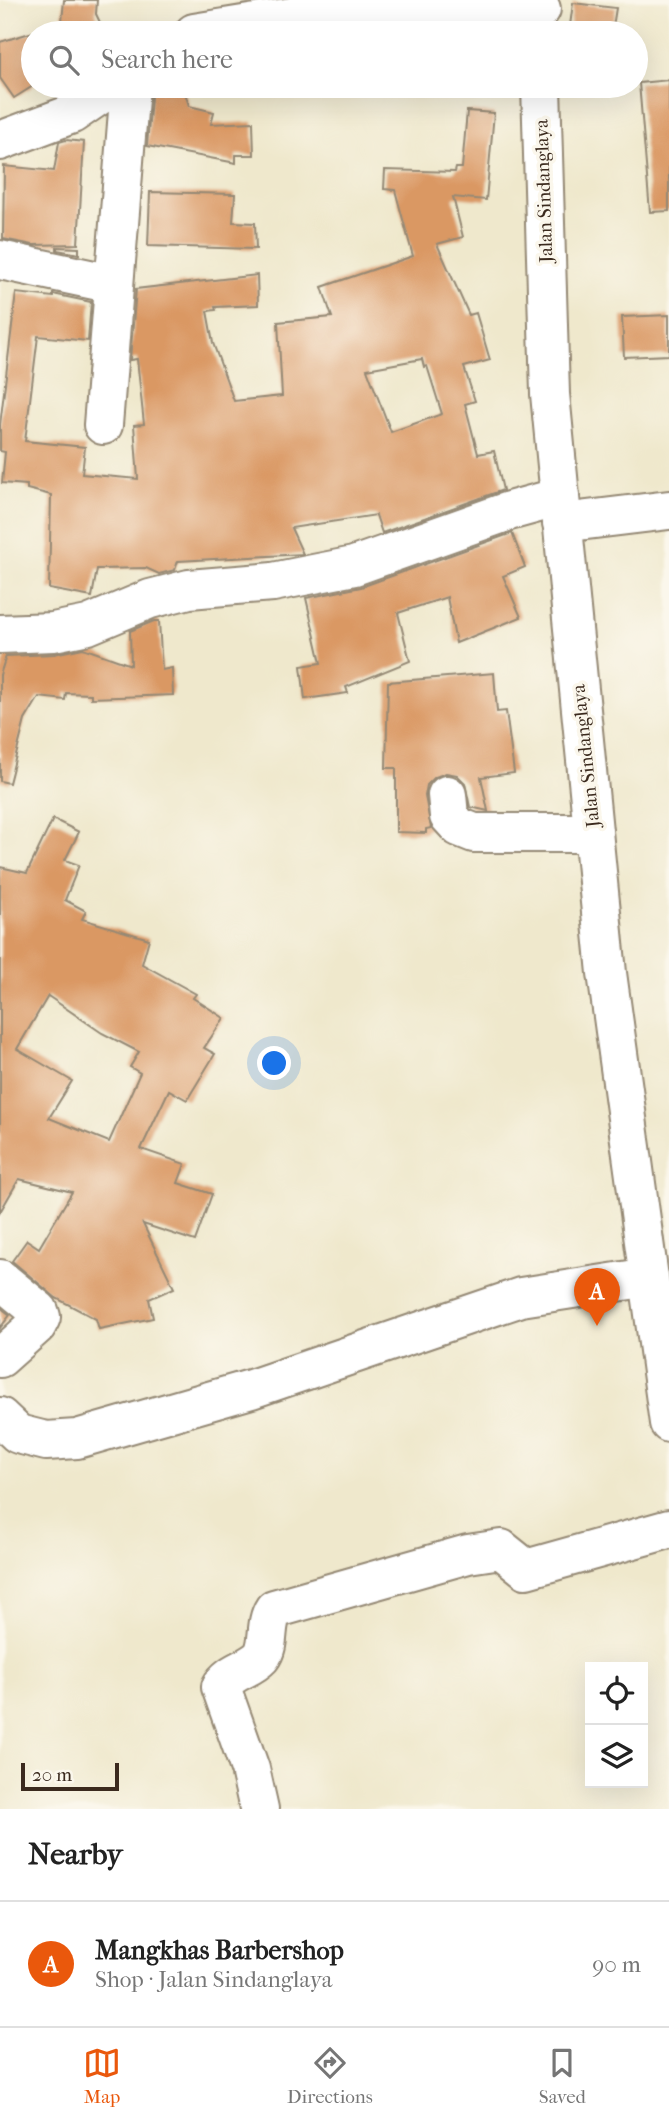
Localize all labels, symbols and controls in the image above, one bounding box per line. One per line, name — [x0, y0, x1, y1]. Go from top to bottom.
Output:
search box — [21, 21, 648, 98]
icon: search — [45, 41, 83, 79]
text: Search here — [101, 44, 233, 75]
street label: Jalan Sindanglaya — [530, 119, 558, 265]
street label: Jalan Sindanglaya — [568, 683, 605, 830]
your location — [257, 1046, 291, 1080]
pin: A — [574, 1268, 620, 1326]
map controls — [585, 1662, 648, 1788]
button: locate — [585, 1662, 648, 1725]
button: layers — [585, 1725, 648, 1788]
scale bar — [21, 1760, 119, 1792]
text: 20 m — [32, 1764, 72, 1786]
text: Nearby — [28, 1837, 123, 1872]
text: Mangkhas Barbershop — [95, 1935, 344, 1966]
text: A — [44, 1951, 58, 1978]
text: 90 m — [592, 1951, 641, 1978]
text: Shop · Jalan Sindanglaya — [95, 1966, 332, 1993]
tab: Map — [83, 2044, 121, 2108]
tab: Directions — [287, 2044, 373, 2108]
tab: Saved — [539, 2044, 586, 2108]

